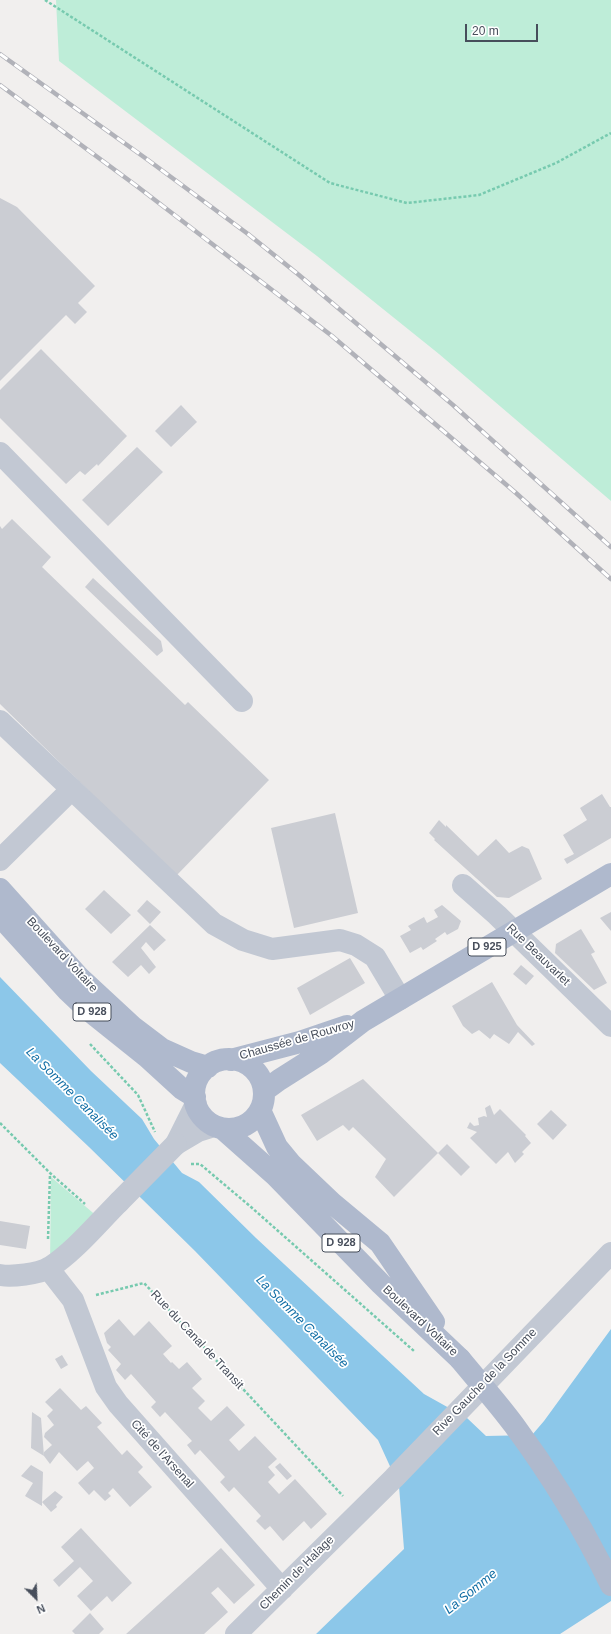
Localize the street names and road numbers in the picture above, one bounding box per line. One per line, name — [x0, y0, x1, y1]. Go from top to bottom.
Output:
street label: Boulevard Voltaire — [24, 914, 100, 996]
street label: Rue Beauvarlet — [503, 921, 573, 989]
road number: D 925 — [468, 938, 506, 956]
road number: D 928 — [73, 1003, 111, 1021]
street label: Chaussée de Rouvroy — [238, 1017, 356, 1063]
road number: D 928 — [322, 1234, 360, 1252]
street label: Boulevard Voltaire — [379, 1283, 461, 1359]
street label: Rue du Canal de Transit — [148, 1288, 246, 1392]
street label: Rive Gauche de la Somme — [430, 1325, 540, 1439]
street label: Cité de l'Arsenal — [128, 1417, 196, 1491]
street label: Chemin de Halage — [257, 1533, 337, 1613]

